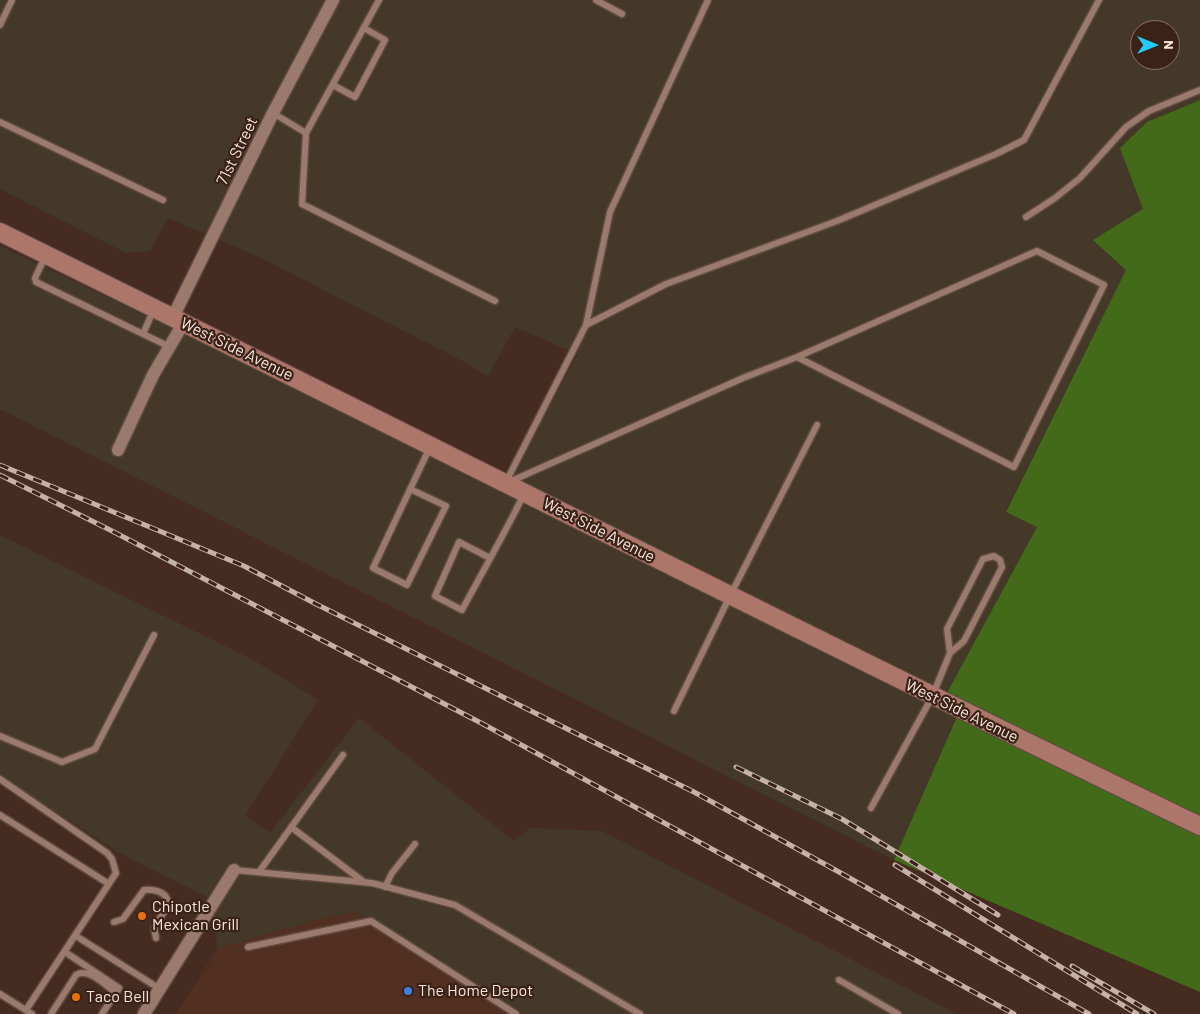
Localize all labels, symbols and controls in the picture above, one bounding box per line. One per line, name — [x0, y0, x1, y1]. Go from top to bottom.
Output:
north arrow — [1130, 20, 1180, 70]
text: N — [1161, 40, 1178, 50]
street label: 71st Street — [212, 114, 262, 188]
street label: West Side Avenue — [177, 313, 297, 385]
street label: West Side Avenue — [540, 494, 658, 566]
street label: West Side Avenue — [902, 675, 1022, 747]
place label: Chipotle Mexican Grill — [152, 897, 239, 935]
marker: Chipotle Mexican Grill — [136, 910, 148, 922]
place label: The Home Depot — [418, 981, 533, 1001]
marker: The Home Depot — [402, 985, 414, 997]
place label: Taco Bell — [86, 987, 149, 1007]
marker: Taco Bell — [70, 991, 82, 1003]

